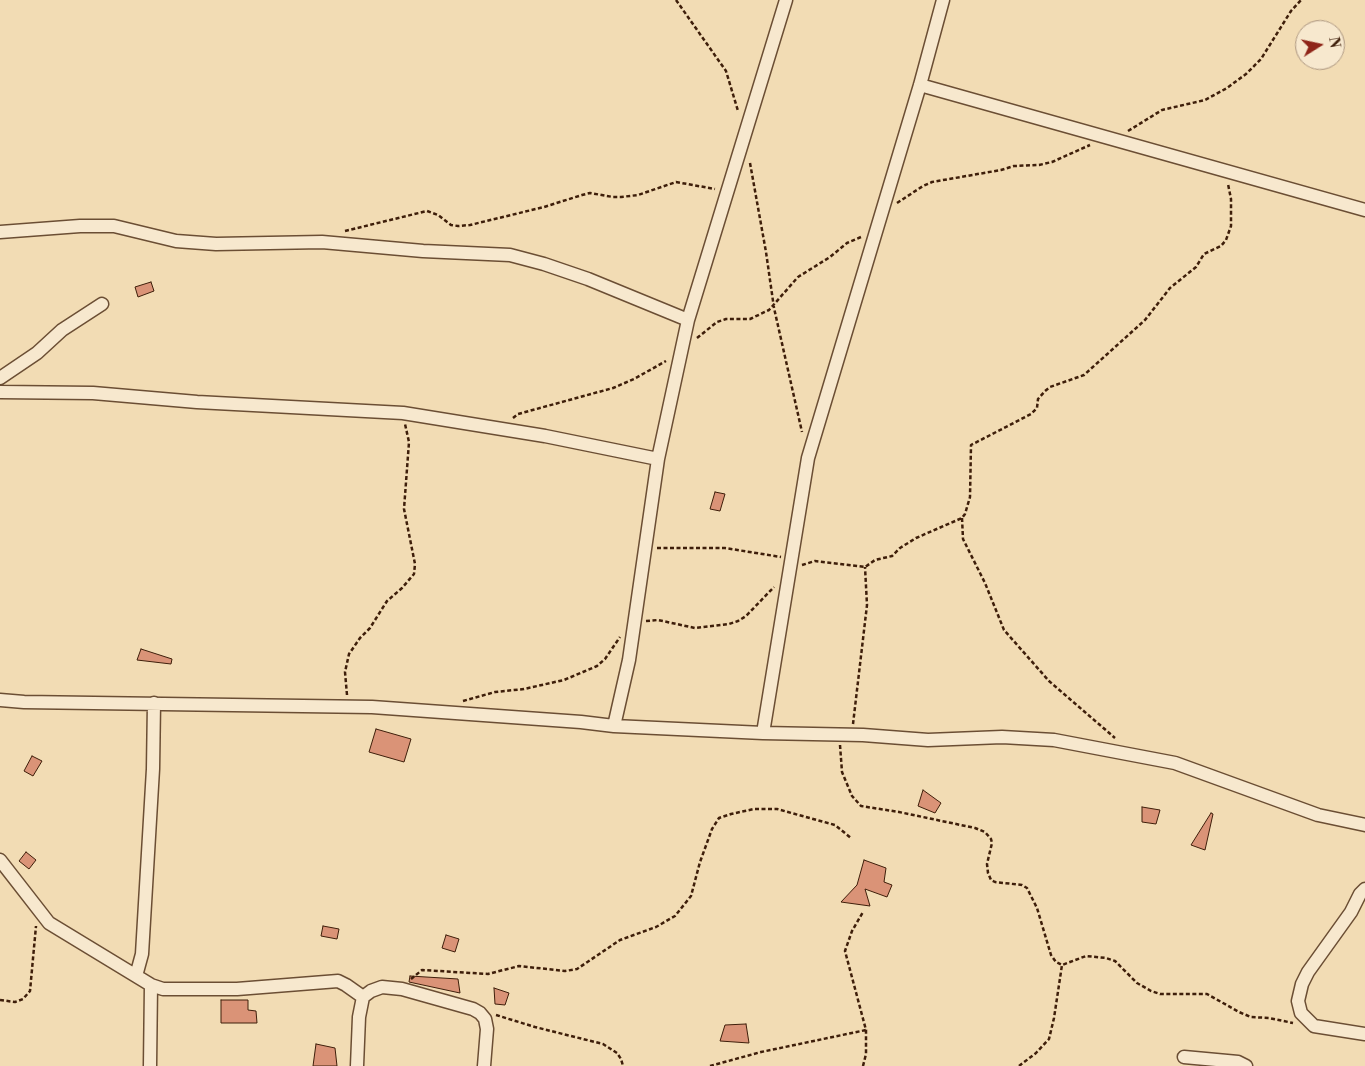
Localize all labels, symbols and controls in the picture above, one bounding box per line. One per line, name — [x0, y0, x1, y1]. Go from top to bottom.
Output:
north arrow — [1295, 20, 1345, 70]
text: N — [1324, 36, 1344, 50]

